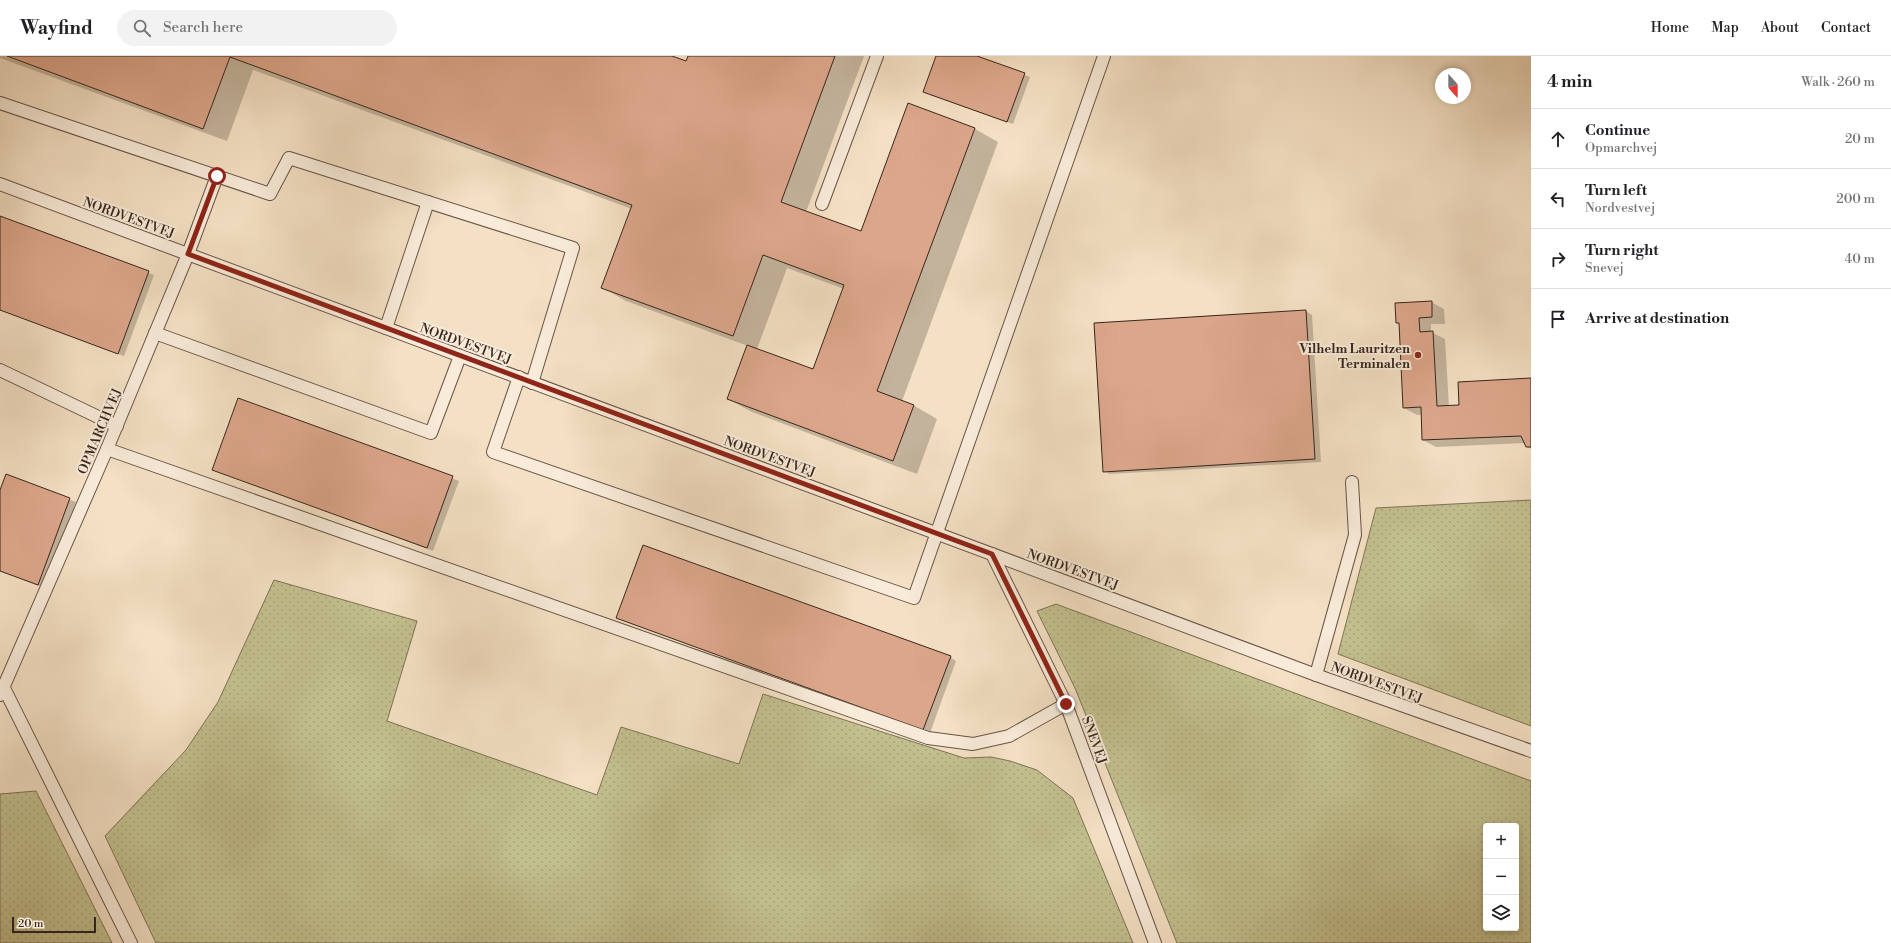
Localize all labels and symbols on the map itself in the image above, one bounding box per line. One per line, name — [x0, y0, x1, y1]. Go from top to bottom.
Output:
north arrow — [1435, 68, 1471, 104]
route start — [208, 167, 226, 185]
street label: NORDVESTVEJ — [81, 194, 177, 242]
street label: NORDVESTVEJ — [418, 320, 514, 368]
place label: Vilhelm Lauritzen Terminalen — [1299, 341, 1410, 372]
marker: Vilhelm Lauritzen Terminalen — [1413, 350, 1423, 360]
street label: OPMARCHVEJ — [75, 386, 125, 477]
street label: NORDVESTVEJ — [722, 433, 818, 481]
street label: NORDVESTVEJ — [1025, 546, 1121, 594]
street label: NORDVESTVEJ — [1329, 659, 1425, 707]
route end — [1057, 695, 1075, 713]
street label: SNEVEJ — [1078, 714, 1110, 766]
scale bar — [12, 915, 96, 934]

